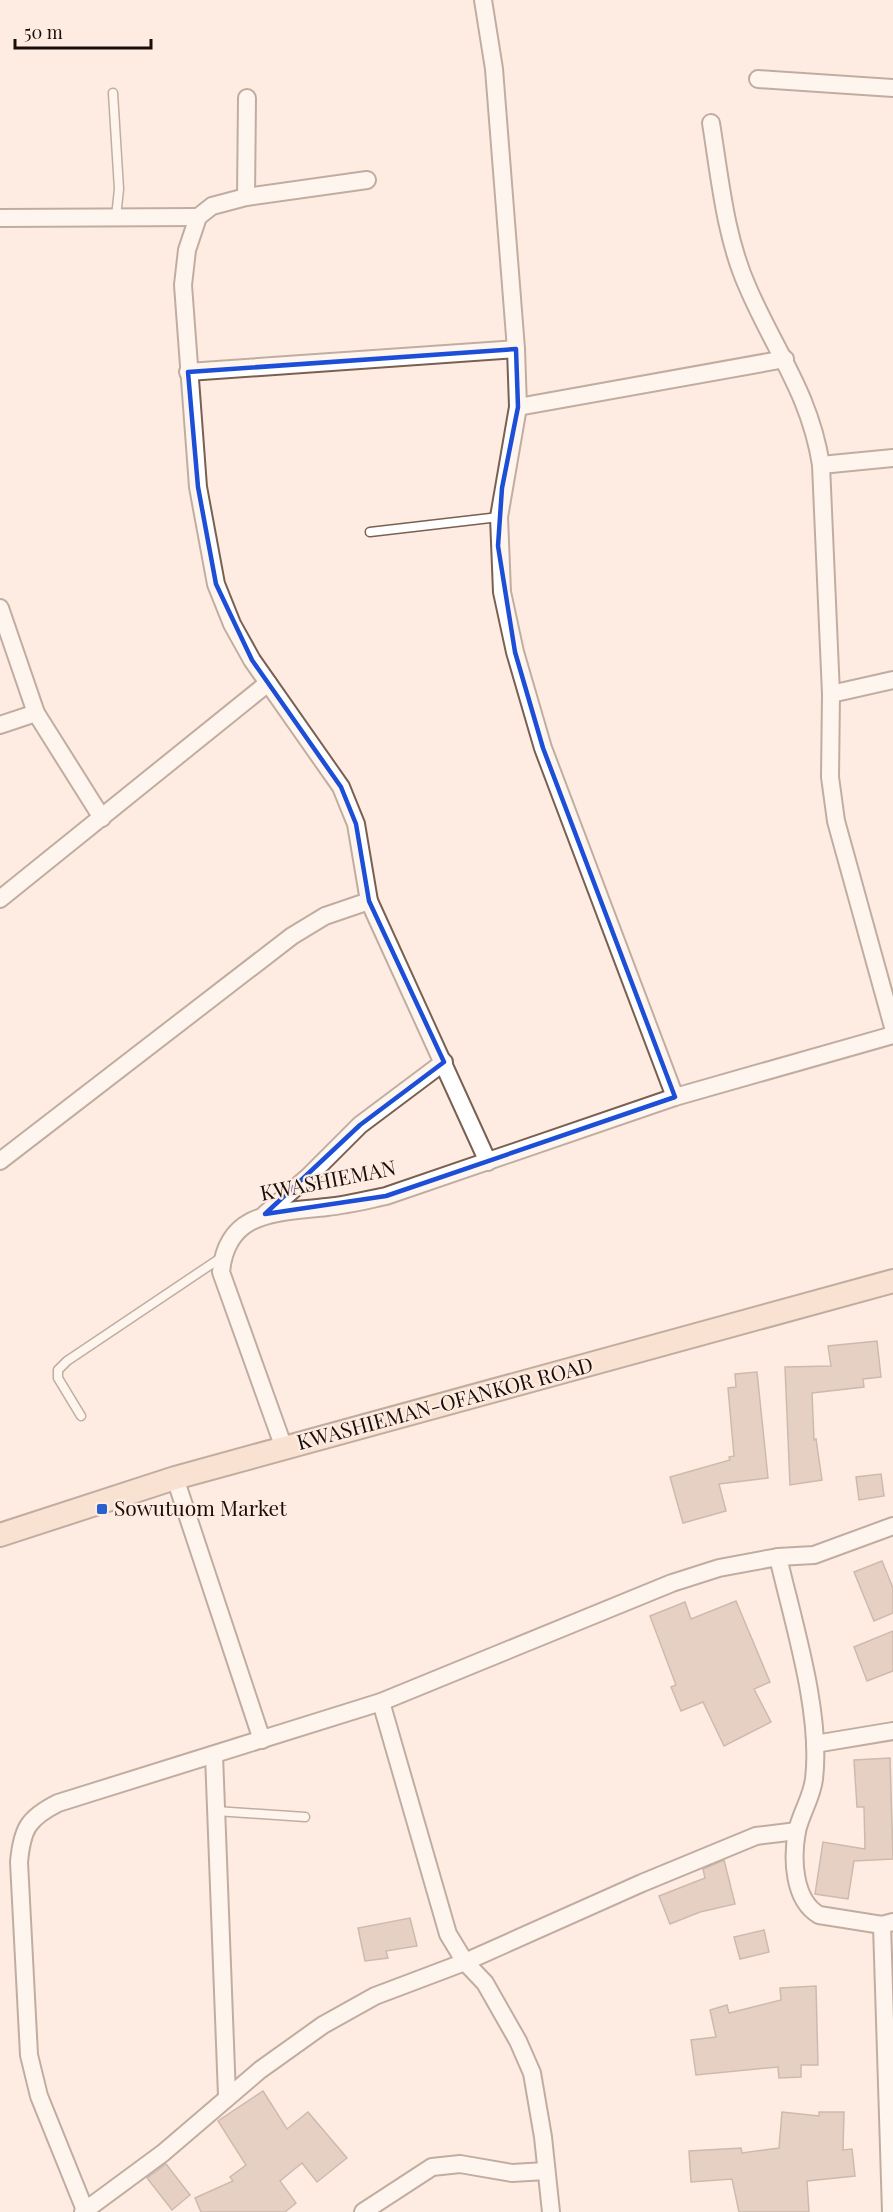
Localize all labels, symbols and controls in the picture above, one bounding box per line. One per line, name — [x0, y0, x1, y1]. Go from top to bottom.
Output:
scale bar — [15, 12, 152, 50]
text: 50 m — [24, 20, 63, 44]
street label: KWASHIEMAN — [257, 1152, 398, 1206]
street label: KWASHIEMAN-OFANKOR ROAD — [293, 1349, 596, 1455]
place label: Sowutuom Market — [114, 1493, 287, 1521]
marker: Sowutuom Market — [95, 1502, 109, 1516]

